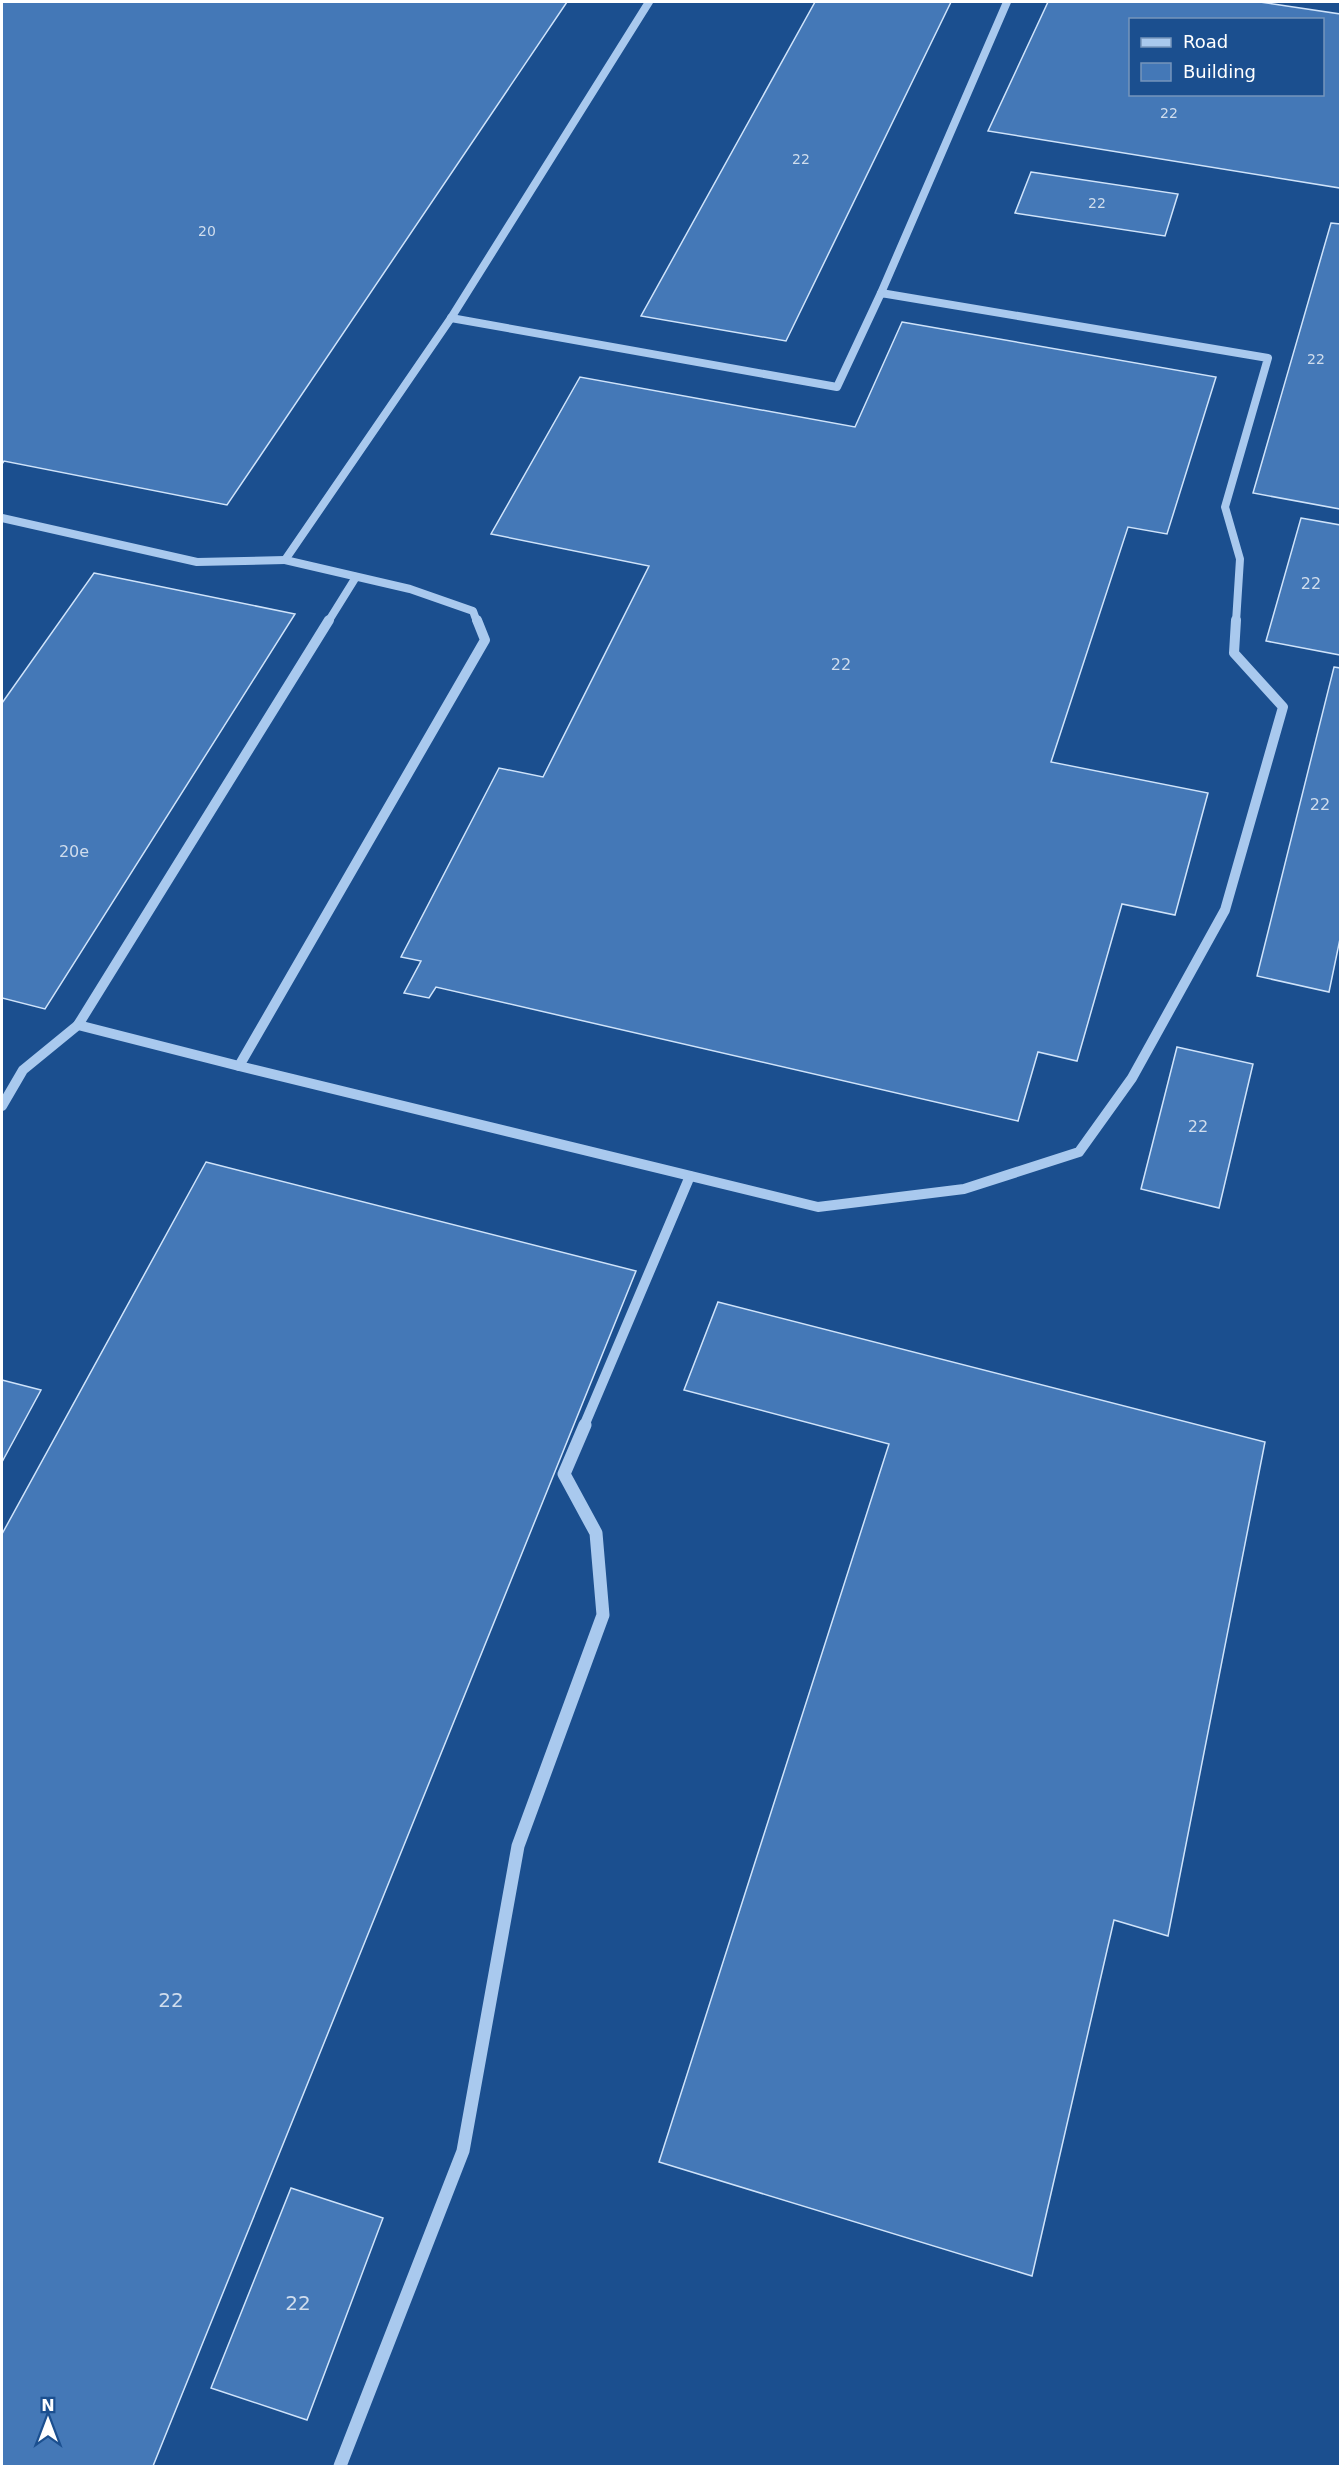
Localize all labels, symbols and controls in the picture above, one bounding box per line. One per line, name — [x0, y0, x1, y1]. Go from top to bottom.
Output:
legend — [1129, 18, 1324, 96]
text: Road — [1183, 31, 1228, 52]
text: Building — [1183, 61, 1256, 82]
house number: 22 — [1160, 105, 1178, 121]
house number: 22 — [792, 151, 810, 167]
house number: 22 — [1088, 195, 1106, 211]
house number: 20 — [198, 223, 216, 239]
house number: 22 — [1307, 351, 1325, 367]
house number: 22 — [1301, 574, 1321, 593]
house number: 22 — [831, 655, 851, 674]
house number: 22 — [1310, 795, 1330, 814]
house number: 20e — [59, 842, 89, 861]
house number: 22 — [1188, 1117, 1208, 1136]
house number: 22 — [158, 1988, 184, 2012]
house number: 22 — [285, 2291, 311, 2315]
north arrow — [18, 2390, 78, 2450]
text: N — [41, 2396, 55, 2415]

